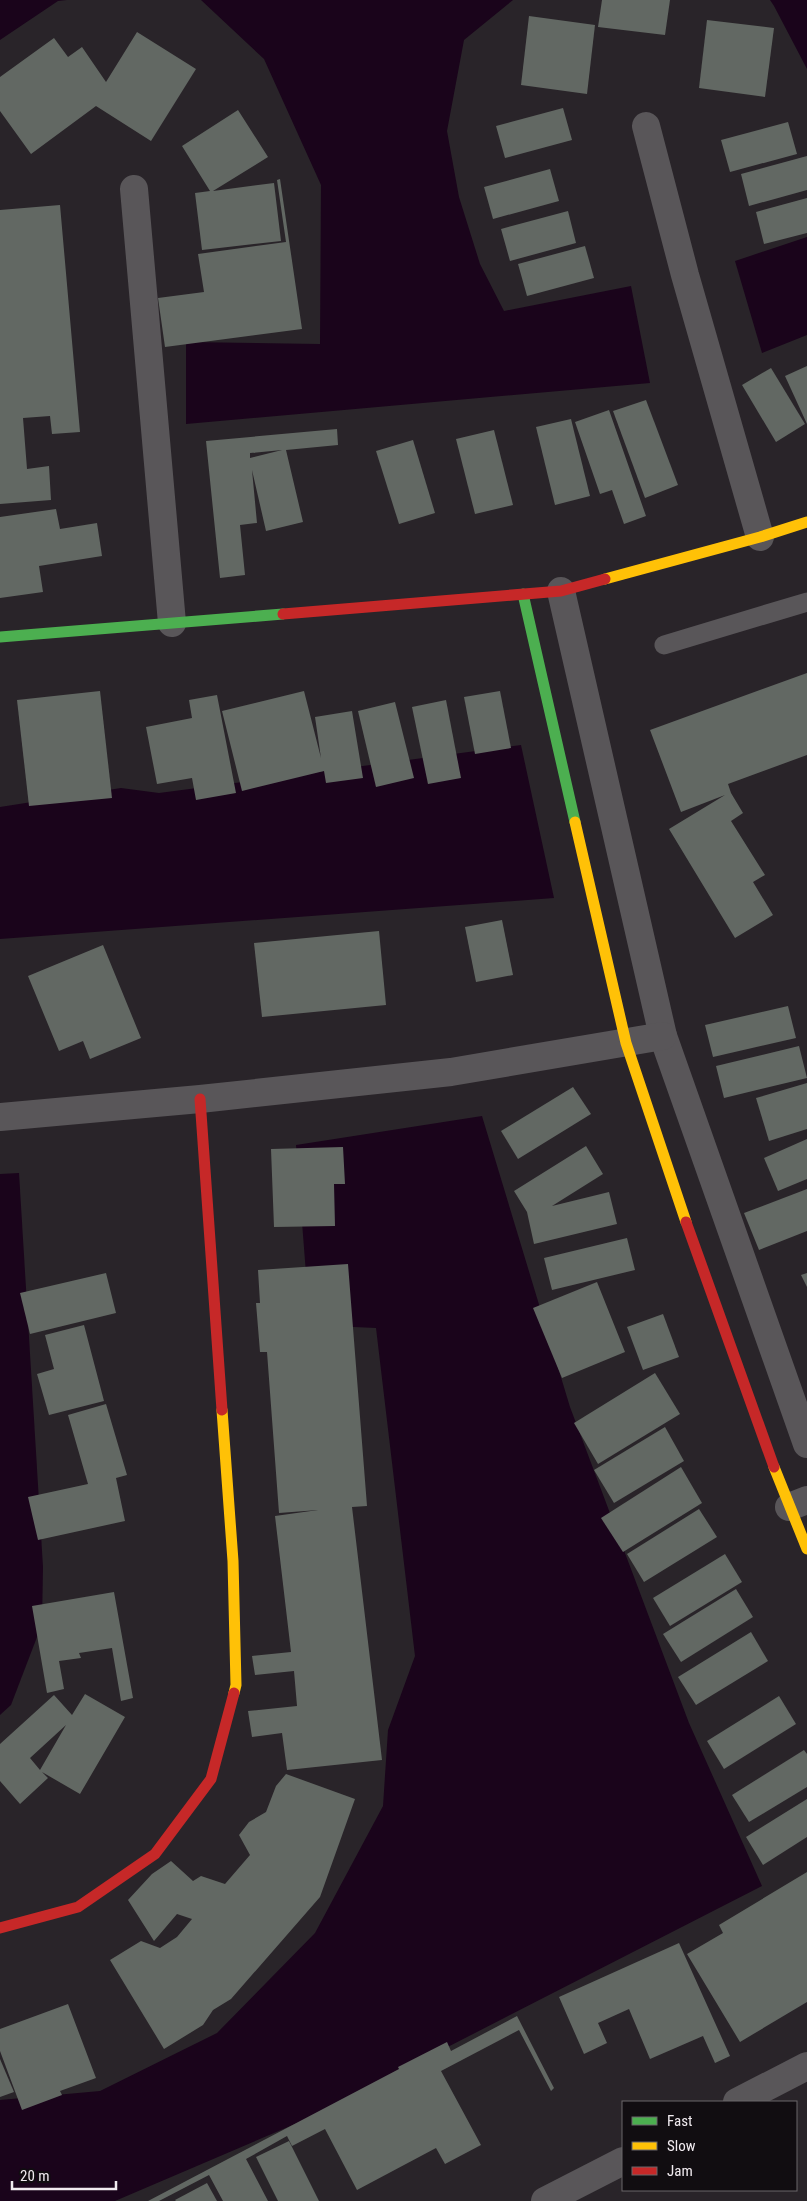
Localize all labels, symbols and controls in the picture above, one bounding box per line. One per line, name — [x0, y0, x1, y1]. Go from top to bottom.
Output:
legend — [622, 2101, 797, 2191]
text: Fast — [667, 2112, 692, 2130]
text: Slow — [667, 2137, 696, 2155]
scale bar — [12, 2158, 116, 2190]
text: Jam — [667, 2162, 693, 2180]
text: 20 m — [20, 2167, 50, 2185]

